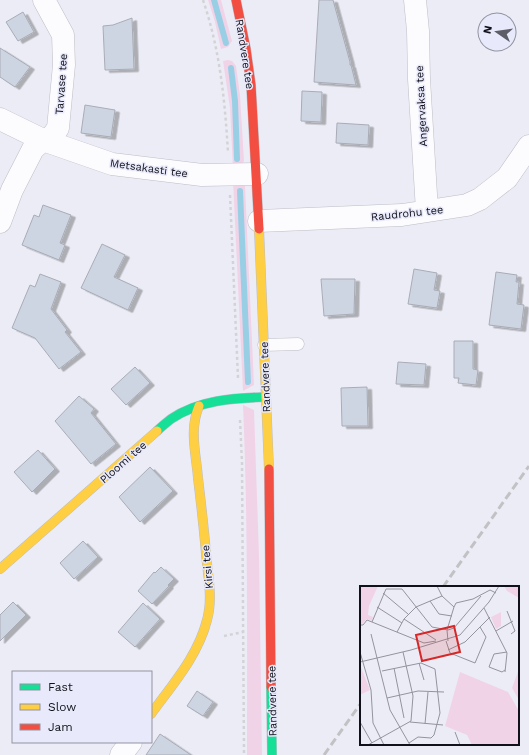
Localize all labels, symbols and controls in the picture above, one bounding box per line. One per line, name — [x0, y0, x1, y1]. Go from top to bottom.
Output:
north arrow — [477, 12, 517, 52]
street label: Randvere tee — [233, 18, 256, 90]
text: N — [480, 24, 495, 35]
street label: Tarvase tee — [53, 53, 70, 115]
street label: Angervaksa tee — [413, 65, 430, 147]
street label: Metsakasti tee — [109, 157, 189, 180]
street label: Raudrohu tee — [370, 203, 444, 224]
street label: Randvere tee — [258, 341, 273, 413]
street label: Ploomi tee — [97, 439, 149, 486]
street label: Kirsi tee — [199, 544, 216, 589]
inset map — [360, 586, 519, 745]
street label: Randvere tee — [265, 665, 280, 737]
legend — [12, 671, 152, 743]
text: Fast — [48, 680, 73, 694]
text: Slow — [48, 700, 76, 714]
text: Jam — [48, 720, 73, 734]

